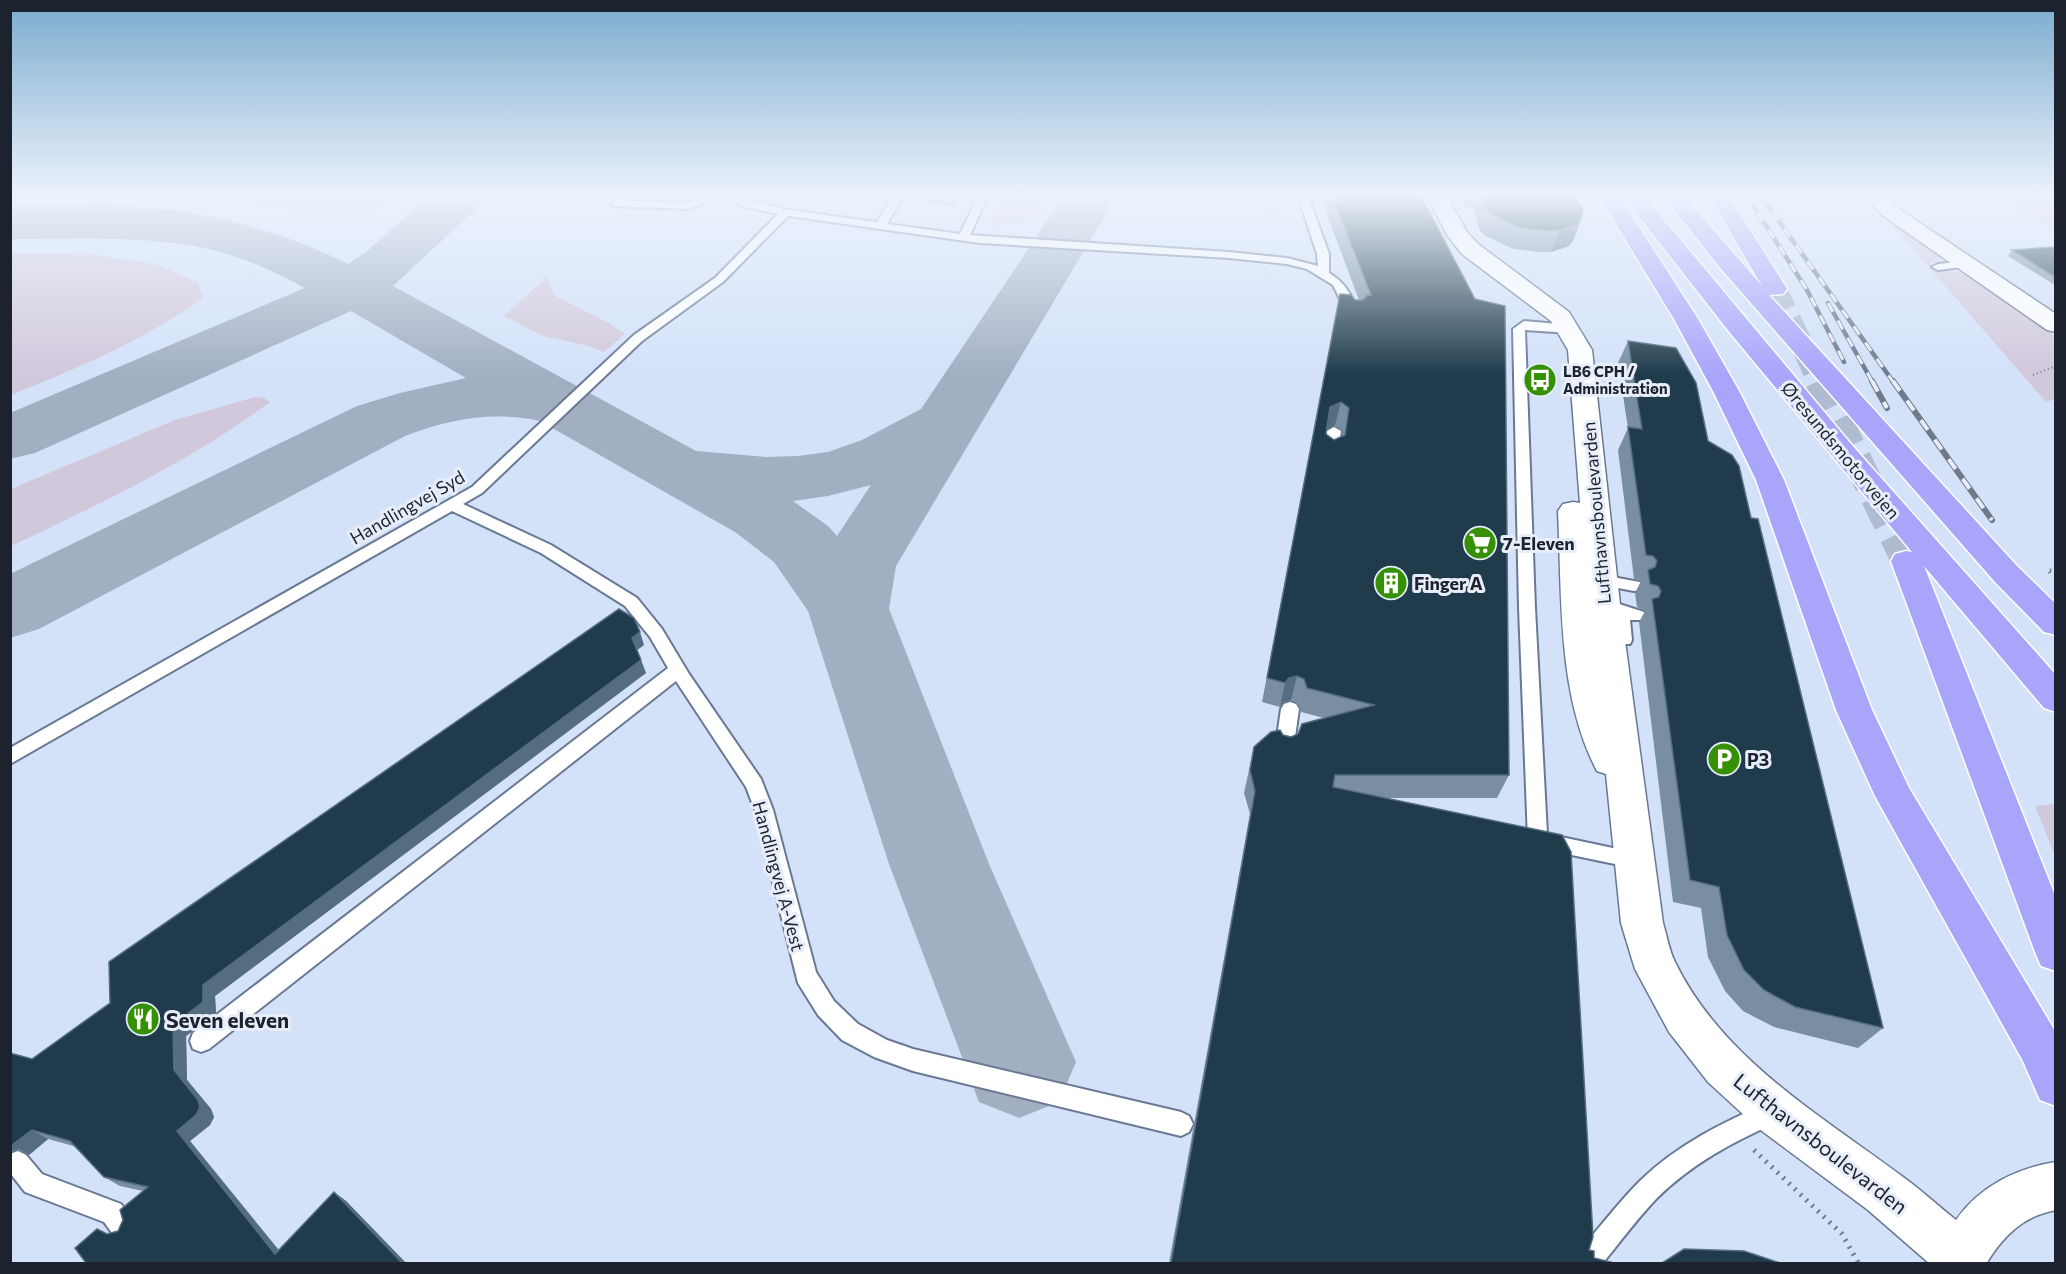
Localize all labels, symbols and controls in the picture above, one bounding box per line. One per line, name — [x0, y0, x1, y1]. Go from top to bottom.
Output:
bus stop icon: LB6 CPH / Administration — [1522, 362, 1558, 398]
place label: LB6 CPH / Administration — [1563, 362, 1668, 397]
street label: Øresundsmotorvejen — [1777, 377, 1905, 523]
street label: Lufthavnsboulevarden — [1577, 421, 1615, 605]
street label: Handlingvej Syd — [346, 465, 468, 549]
supermarket icon: 7-Eleven — [1462, 525, 1498, 561]
place label: 7-Eleven — [1503, 532, 1575, 554]
building icon: Finger A — [1373, 565, 1409, 601]
place label: Finger A — [1414, 572, 1483, 594]
parking icon: P3 — [1706, 741, 1742, 777]
place label: P3 — [1747, 748, 1769, 770]
street label: Handlingvej A-Vest — [748, 799, 810, 953]
restaurant icon: Seven eleven — [125, 1001, 161, 1037]
place label: Seven eleven — [166, 1007, 289, 1032]
street label: Lufthavnsboulevarden — [1729, 1067, 1913, 1219]

